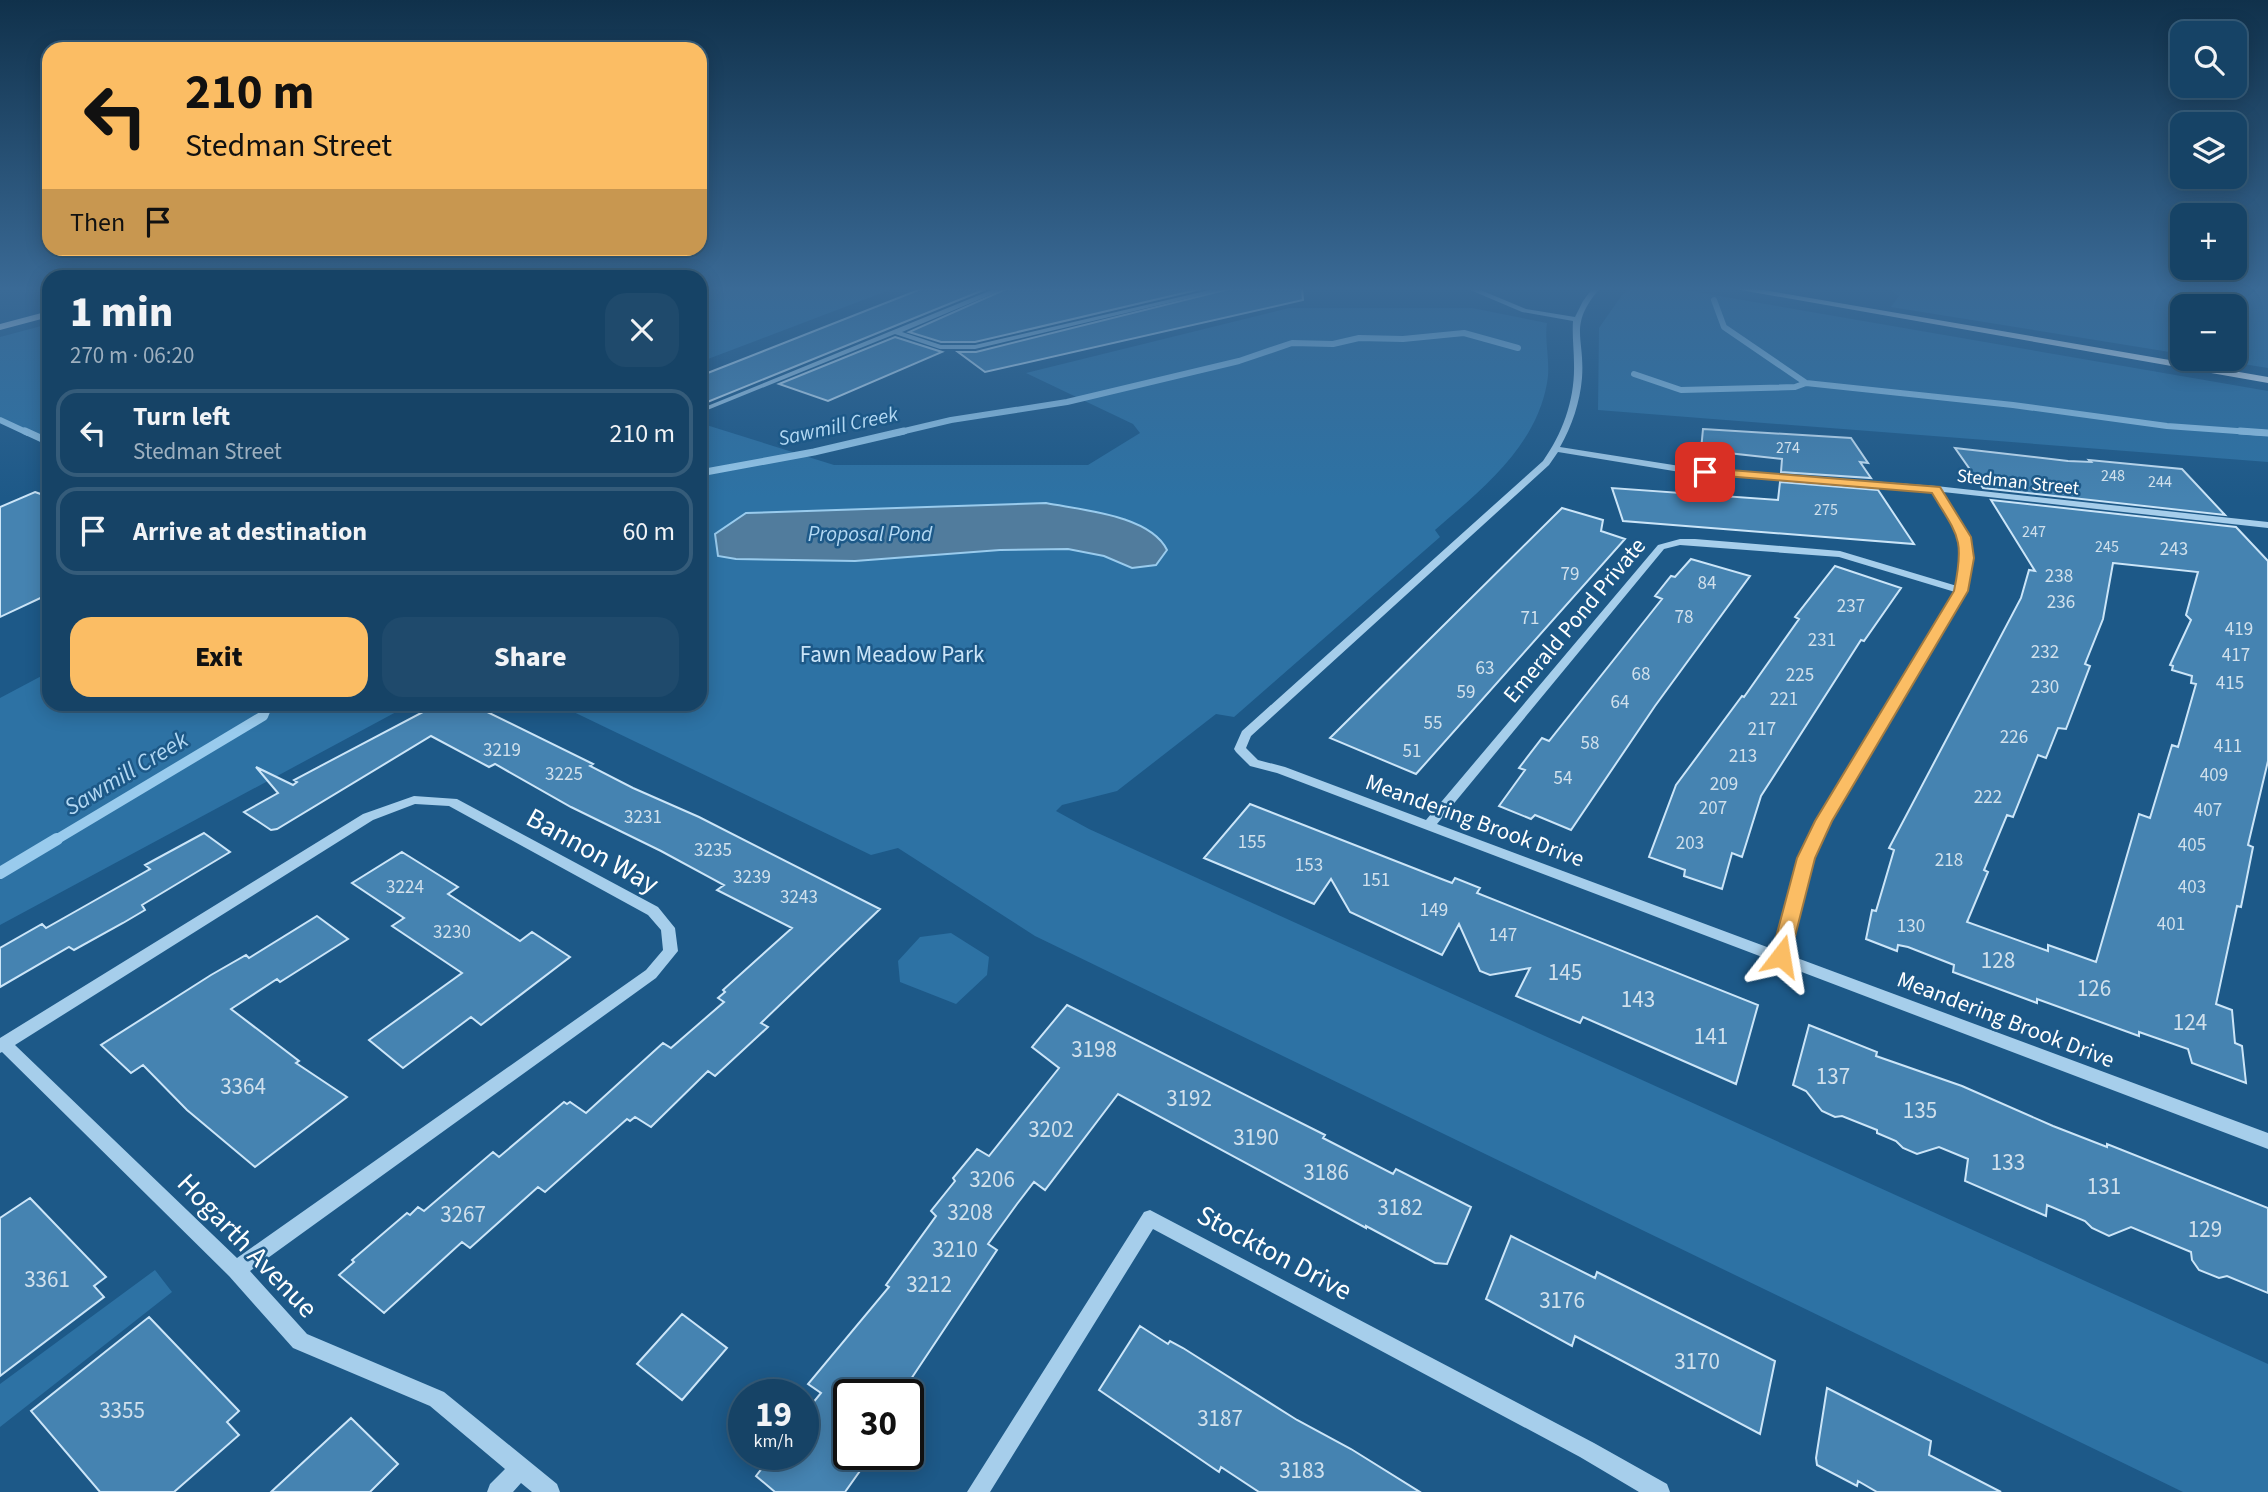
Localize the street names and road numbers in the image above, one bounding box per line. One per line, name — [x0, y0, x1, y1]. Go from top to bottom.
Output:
street label: Stedman Street — [1955, 463, 2081, 502]
street label: Emerald Pond Private — [1495, 530, 1653, 710]
street label: Meandering Brook Drive — [1361, 766, 1589, 875]
street label: Bannon Way — [519, 798, 666, 904]
street label: Meandering Brook Drive — [1892, 963, 2119, 1076]
street label: Hogarth Avenue — [168, 1164, 327, 1327]
street label: Stockton Drive — [1190, 1195, 1359, 1311]

